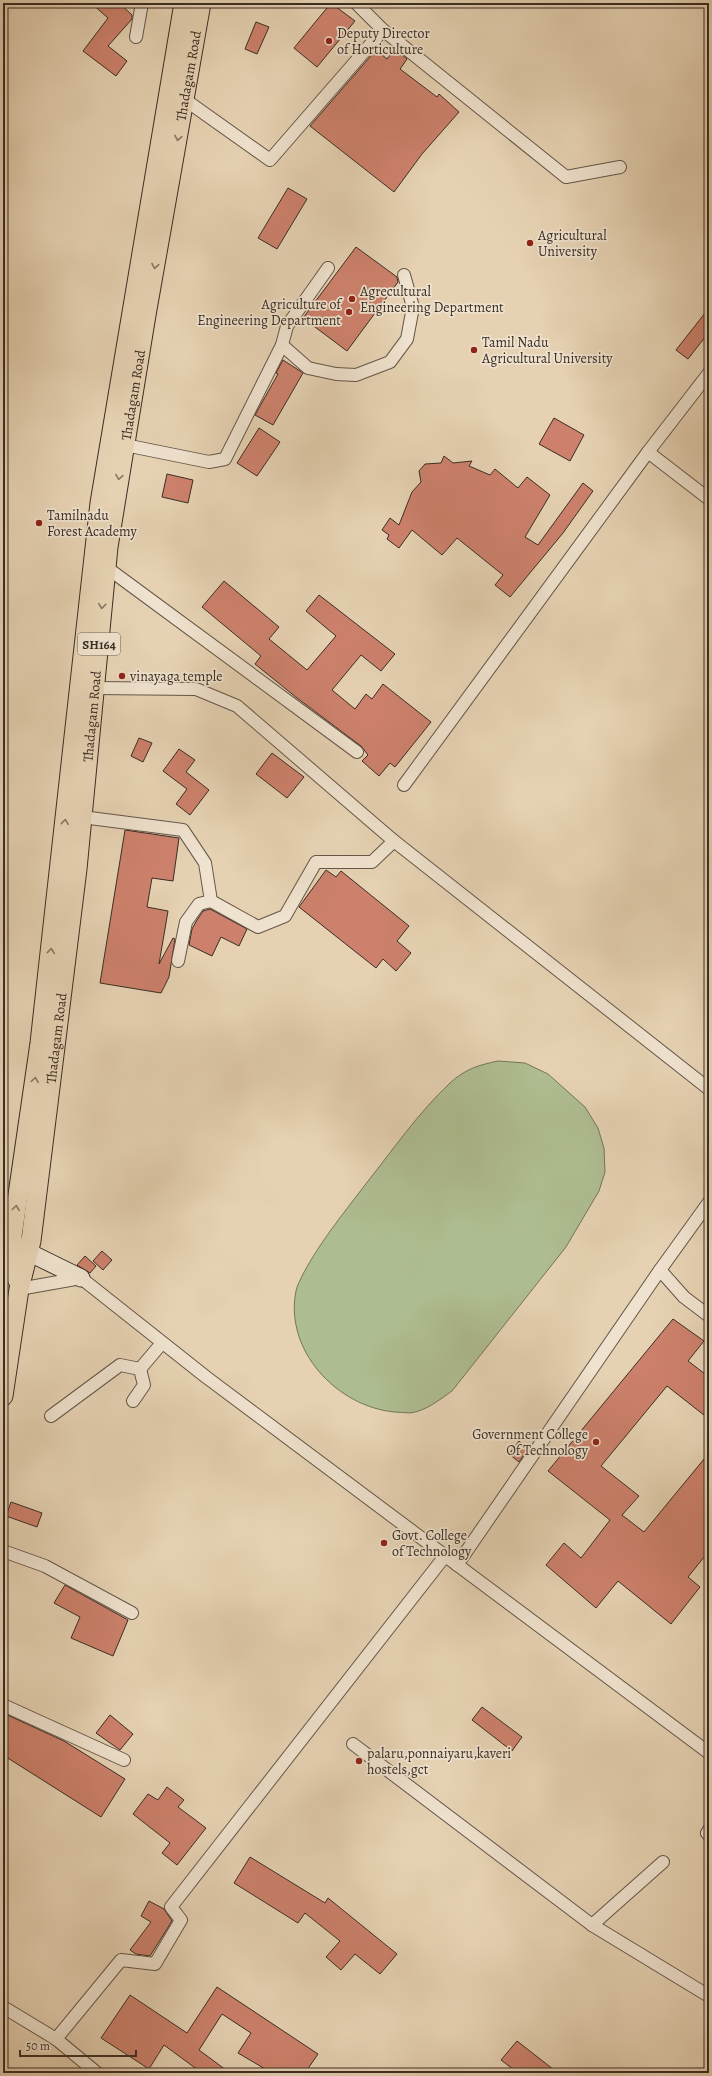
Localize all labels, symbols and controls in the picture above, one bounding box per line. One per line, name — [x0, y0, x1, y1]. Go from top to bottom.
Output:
place label: Deputy Director of Horticulture — [337, 24, 431, 59]
street label: Thadagam Road — [171, 29, 206, 123]
marker: Deputy Director of Horticulture — [324, 36, 334, 46]
one-way arrow — [174, 135, 182, 141]
place label: Agricultural University — [537, 226, 607, 261]
marker: Agricultural University — [525, 238, 535, 248]
one-way arrow — [151, 263, 160, 269]
place label: Agrecultural Engineering Department — [359, 282, 504, 317]
marker: Agrecultural Engineering Department — [347, 294, 357, 304]
place label: Agriculture of Engineering Department — [197, 295, 343, 330]
marker: Agriculture of Engineering Department — [344, 307, 354, 317]
place label: Tamil Nadu Agricultural University — [481, 333, 613, 368]
marker: Tamil Nadu Agricultural University — [469, 345, 479, 355]
street label: Thadagam Road — [117, 348, 150, 442]
one-way arrow — [115, 474, 124, 480]
place label: Tamilnadu Forest Academy — [47, 506, 137, 541]
marker: Tamilnadu Forest Academy — [34, 518, 44, 528]
one-way arrow — [98, 603, 107, 609]
road number: SH164 — [78, 633, 120, 655]
place label: vinayaga temple — [129, 667, 222, 686]
street label: Thadagam Road — [78, 669, 106, 763]
marker: vinayaga temple — [117, 671, 127, 681]
one-way arrow — [61, 818, 70, 825]
one-way arrow — [46, 948, 55, 954]
street label: Thadagam Road — [42, 991, 72, 1085]
one-way arrow — [30, 1077, 39, 1083]
one-way arrow — [11, 1205, 20, 1211]
place label: Government College Of Technology — [472, 1425, 589, 1460]
marker: Government College Of Technology — [591, 1437, 601, 1447]
place label: Govt. College of Technology — [392, 1526, 472, 1561]
marker: Govt. College of Technology — [379, 1538, 389, 1548]
place label: palaru,ponnaiyaru,kaveri hostels,gct — [367, 1744, 511, 1779]
marker: palaru,ponnaiyaru,kaveri hostels,gct — [354, 1756, 364, 1766]
scale bar — [20, 2032, 136, 2058]
text: 50 m — [26, 2038, 50, 2054]

